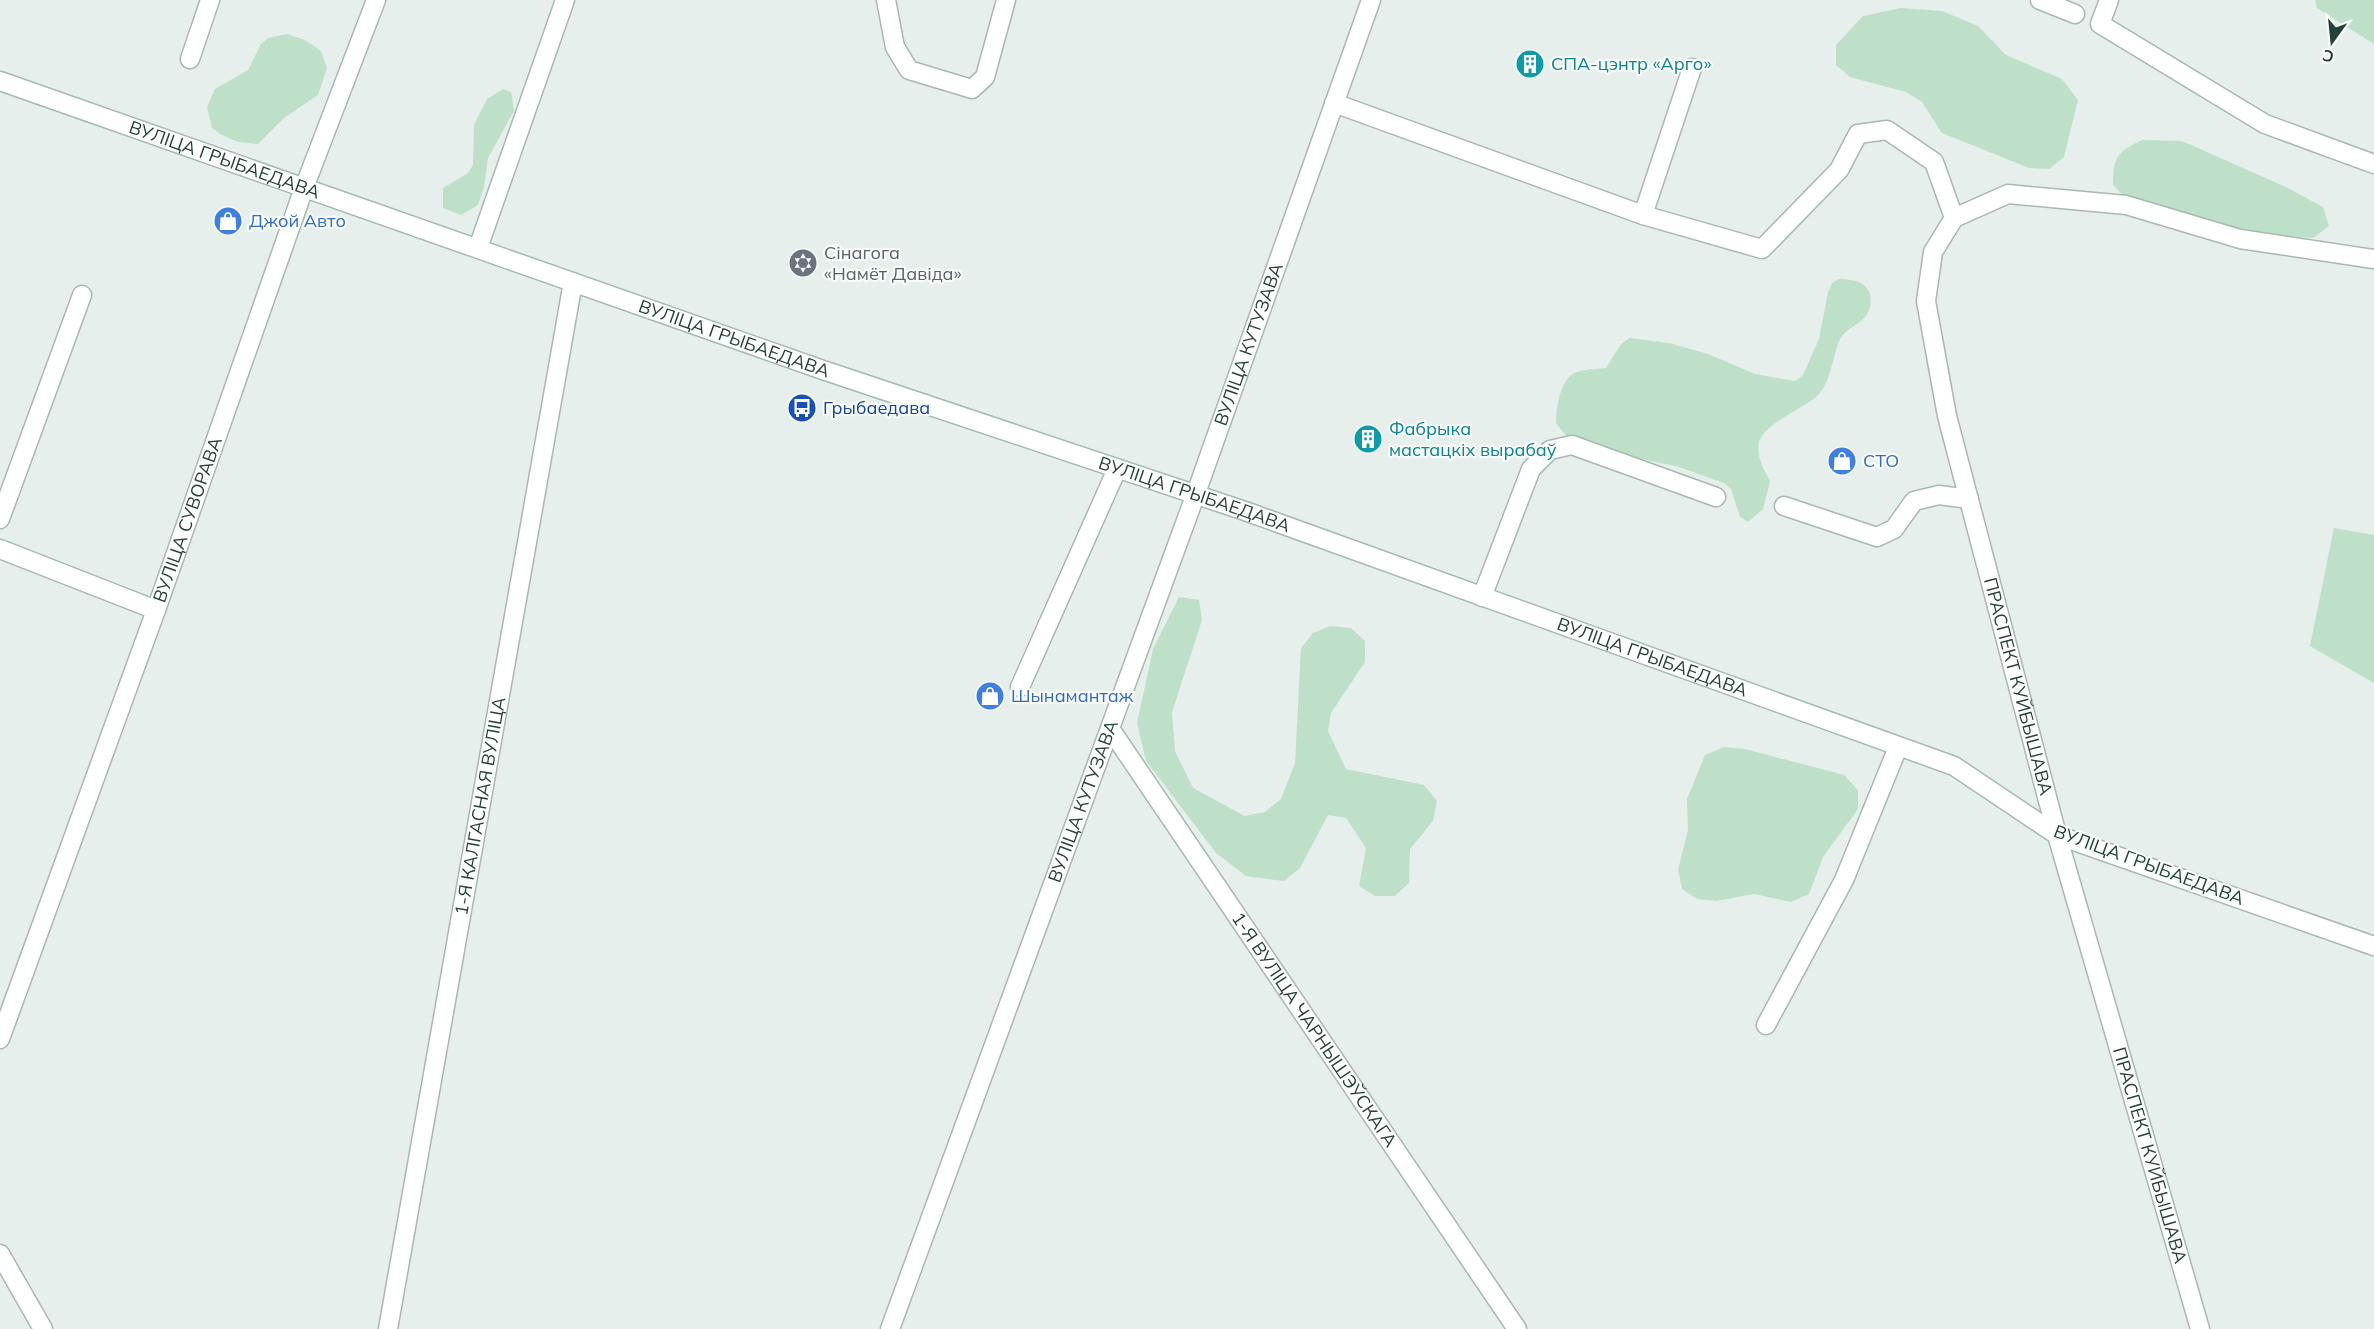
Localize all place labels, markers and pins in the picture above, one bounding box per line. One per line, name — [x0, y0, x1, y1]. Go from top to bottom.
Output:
building icon: СПА-цэнтр «Арго» — [1514, 48, 1546, 80]
place label: СПА-цэнтр «Арго» — [1551, 52, 1712, 75]
shop icon: Джой Авто — [212, 205, 244, 237]
place label: Джой Авто — [249, 209, 346, 232]
place label: Сінагога «Намёт Давіда» — [824, 241, 962, 285]
synagogue icon: Сінагога «Намёт Давіда» — [787, 247, 819, 279]
bus stop icon: Грыбаедава — [786, 392, 818, 424]
place label: Грыбаедава — [823, 396, 930, 419]
place label: Фабрыка мастацкіх вырабаў — [1389, 417, 1557, 461]
building icon: Фабрыка мастацкіх вырабаў — [1352, 423, 1384, 455]
shop icon: СТО — [1826, 445, 1858, 477]
place label: СТО — [1863, 449, 1899, 472]
shop icon: Шынамантаж — [974, 680, 1006, 712]
place label: Шынамантаж — [1011, 684, 1134, 707]

